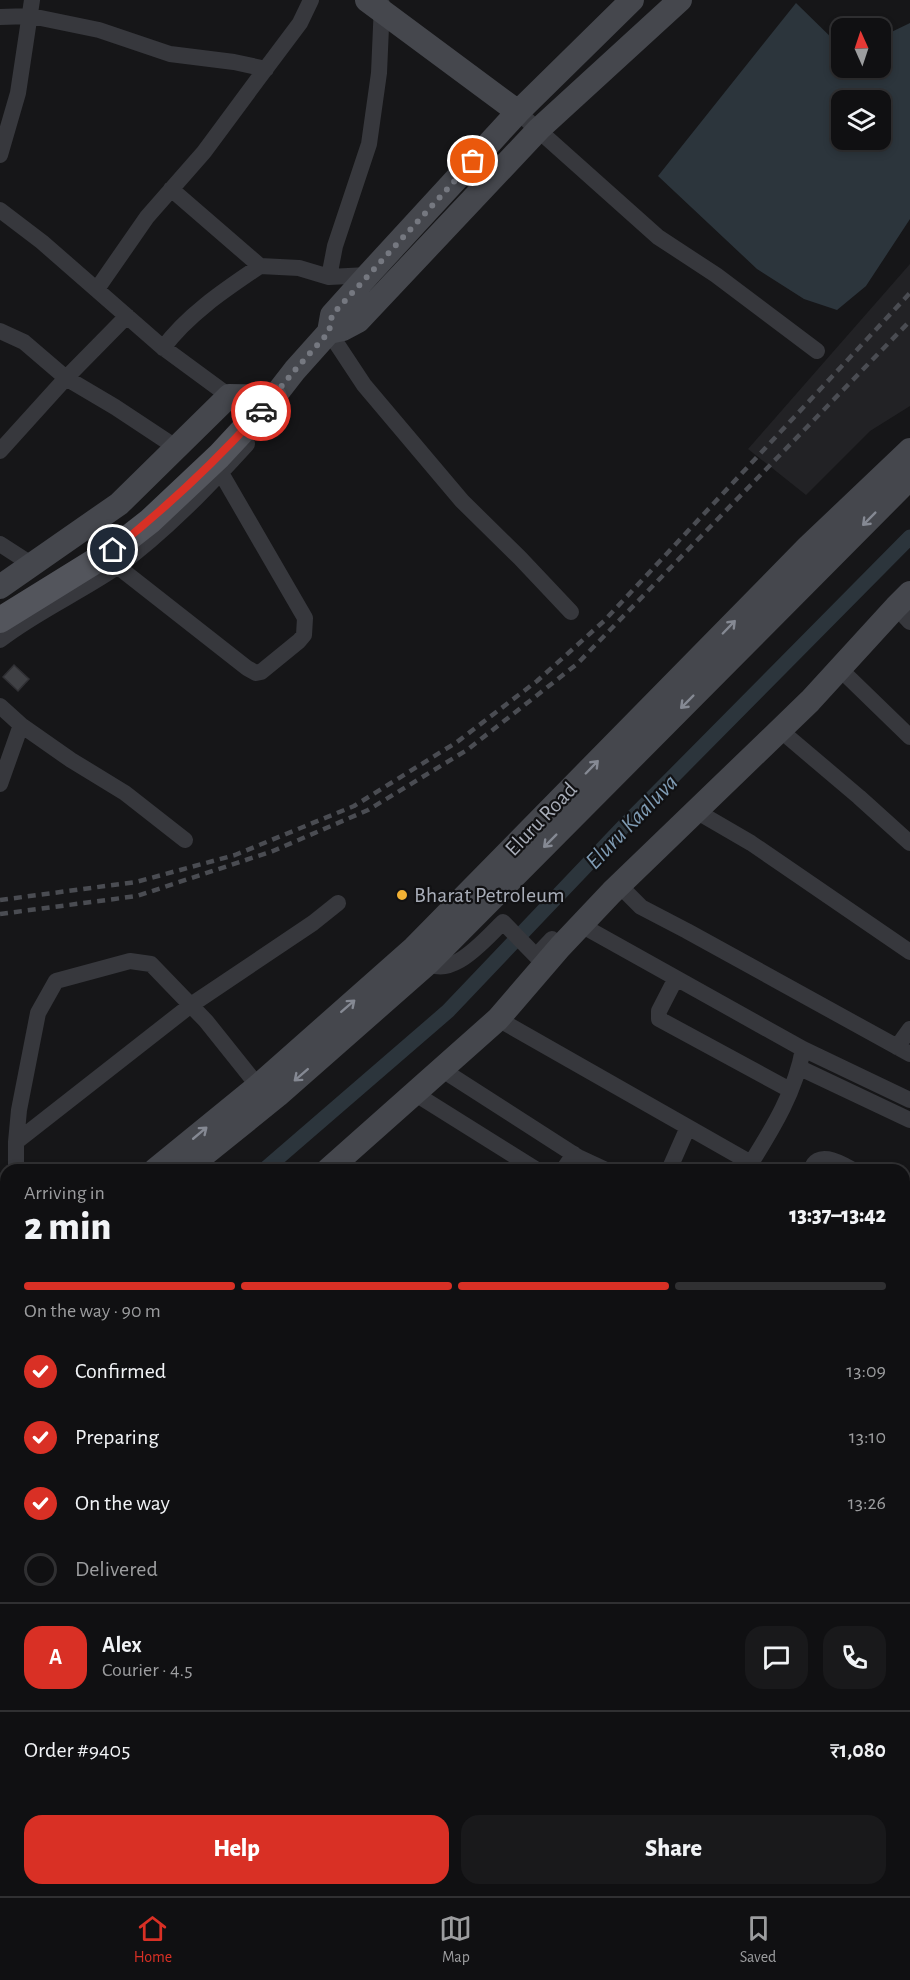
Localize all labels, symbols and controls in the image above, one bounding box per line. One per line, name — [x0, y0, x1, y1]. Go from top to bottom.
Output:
north arrow — [831, 18, 891, 78]
map controls — [831, 18, 891, 150]
button: layers — [831, 90, 891, 150]
pin — [447, 135, 498, 186]
icon: bag — [456, 144, 489, 177]
courier — [231, 381, 291, 441]
icon: car — [245, 395, 278, 428]
one-way arrow — [861, 512, 876, 527]
pin — [87, 524, 138, 575]
icon: home — [96, 533, 129, 566]
one-way arrow — [722, 620, 736, 635]
one-way arrow — [680, 695, 694, 710]
one-way arrow — [585, 759, 600, 774]
water label: Eluru Kaaluva — [581, 770, 683, 874]
street label: Eluru Road — [501, 778, 581, 860]
one-way arrow — [542, 833, 557, 848]
place label: Bharat Petroleum — [414, 884, 565, 906]
marker: Bharat Petroleum — [395, 888, 409, 902]
one-way arrow — [340, 999, 355, 1013]
one-way arrow — [294, 1068, 309, 1082]
one-way arrow — [192, 1126, 208, 1139]
text: Arriving in — [24, 1183, 105, 1203]
text: 13:37–13:42 — [789, 1204, 886, 1226]
text: 2 min — [24, 1208, 111, 1247]
text: On the way · 90 m — [24, 1301, 161, 1321]
icon: check — [24, 1355, 57, 1388]
text: Confirmed — [75, 1360, 166, 1382]
text: 13:09 — [846, 1361, 886, 1381]
icon: check — [24, 1421, 57, 1454]
text: Preparing — [75, 1426, 159, 1448]
text: 13:10 — [849, 1427, 886, 1447]
icon: check — [24, 1487, 57, 1520]
text: On the way — [75, 1492, 170, 1514]
text: 13:26 — [848, 1493, 886, 1513]
text: Delivered — [75, 1558, 158, 1580]
button: chat — [745, 1626, 808, 1689]
button: phone — [823, 1626, 886, 1689]
text: Alex — [102, 1634, 142, 1656]
text: A — [49, 1646, 62, 1668]
text: Courier · 4.5 — [102, 1660, 193, 1680]
text: Order #9405 — [24, 1739, 130, 1761]
text: ₹1,080 — [830, 1739, 886, 1761]
button: Help — [24, 1815, 449, 1884]
button: Share — [461, 1815, 886, 1884]
tab: Home — [134, 1912, 172, 1967]
tab: Map — [439, 1912, 472, 1967]
tab: Saved — [740, 1912, 776, 1967]

